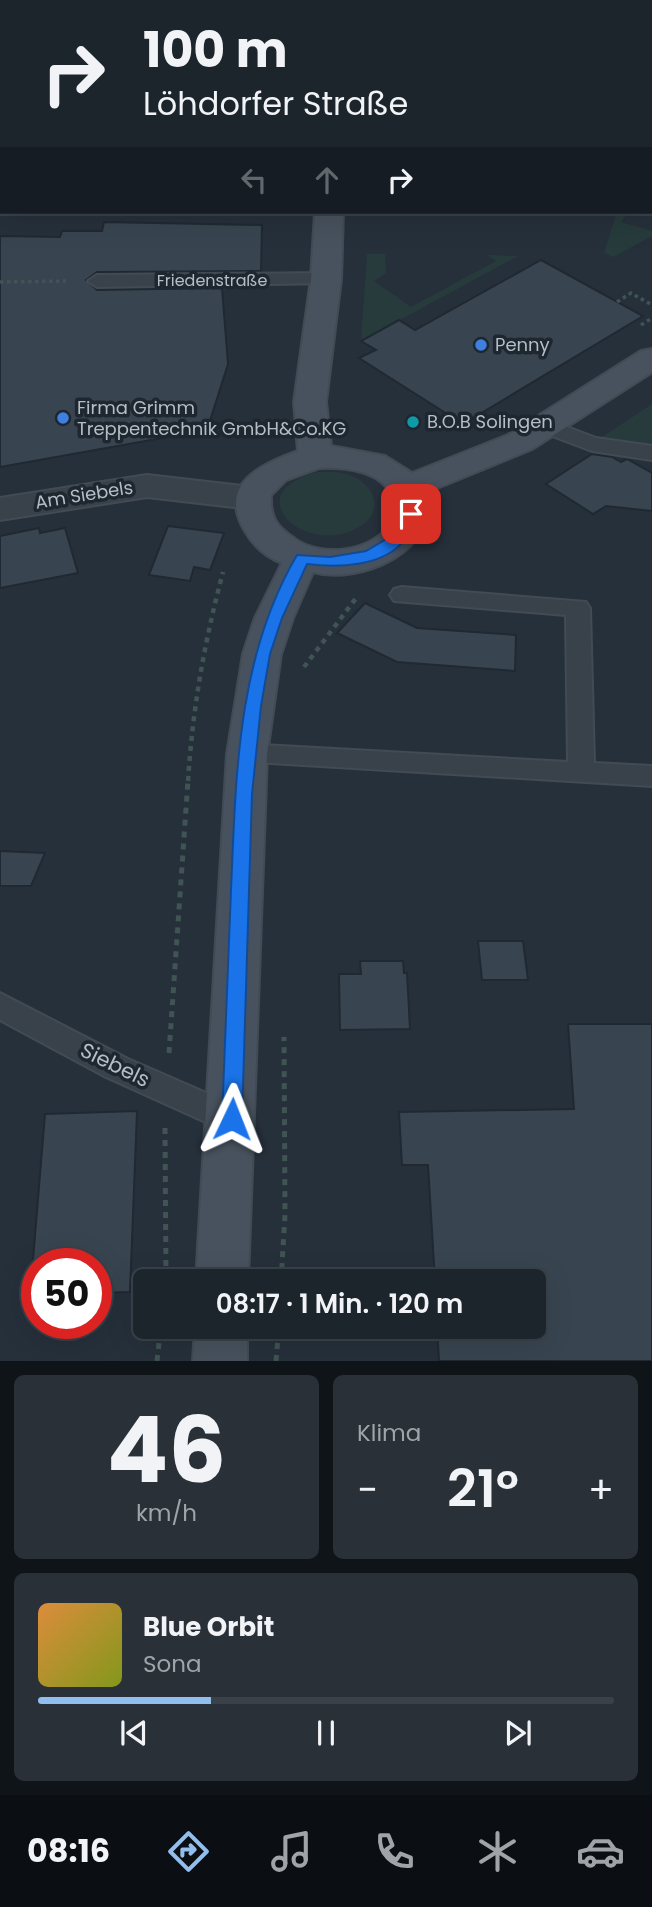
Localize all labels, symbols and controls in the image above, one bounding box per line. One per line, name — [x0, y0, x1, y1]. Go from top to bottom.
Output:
text: 100 m — [143, 16, 288, 84]
icon: right — [28, 28, 119, 119]
text: Löhdorfer Straße — [143, 81, 408, 126]
icon: left — [235, 161, 273, 199]
icon: ahead — [308, 161, 346, 199]
icon: right — [381, 161, 419, 199]
street label: Friedenstraße — [157, 269, 267, 292]
place label: Penny — [495, 332, 550, 357]
marker: Penny — [473, 337, 489, 353]
place label: Firma Grimm Treppentechnik GmbH&Co.KG — [77, 395, 346, 441]
place label: B.O.B Solingen — [427, 409, 553, 434]
marker: Firma Grimm Treppentechnik GmbH&Co.KG — [55, 410, 71, 426]
marker: B.O.B Solingen — [405, 414, 421, 430]
street label: Am Siebels — [33, 474, 135, 515]
pin — [381, 484, 441, 544]
icon: arrive — [392, 495, 430, 533]
street label: Siebels — [76, 1035, 155, 1094]
position arrow — [195, 1082, 269, 1156]
speed limit sign: 50 — [21, 1248, 112, 1339]
text: 08:17 · 1 Min. · 120 m — [216, 1286, 463, 1322]
text: 46 — [107, 1386, 226, 1514]
text: Klima — [357, 1417, 421, 1449]
text: 21° — [447, 1452, 519, 1525]
text: − — [357, 1463, 378, 1516]
text: + — [588, 1463, 614, 1516]
text: km/h — [136, 1497, 197, 1529]
text: Blue Orbit — [143, 1609, 274, 1645]
text: Sona — [143, 1648, 202, 1680]
icon: previous — [115, 1714, 153, 1752]
icon: pause — [307, 1714, 345, 1752]
icon: next — [499, 1714, 537, 1752]
icon: directions — [164, 1827, 213, 1876]
icon: music — [267, 1827, 316, 1876]
icon: phone — [370, 1827, 419, 1876]
icon: climate — [473, 1827, 522, 1876]
icon: car — [576, 1827, 625, 1876]
text: 08:16 — [27, 1828, 110, 1873]

